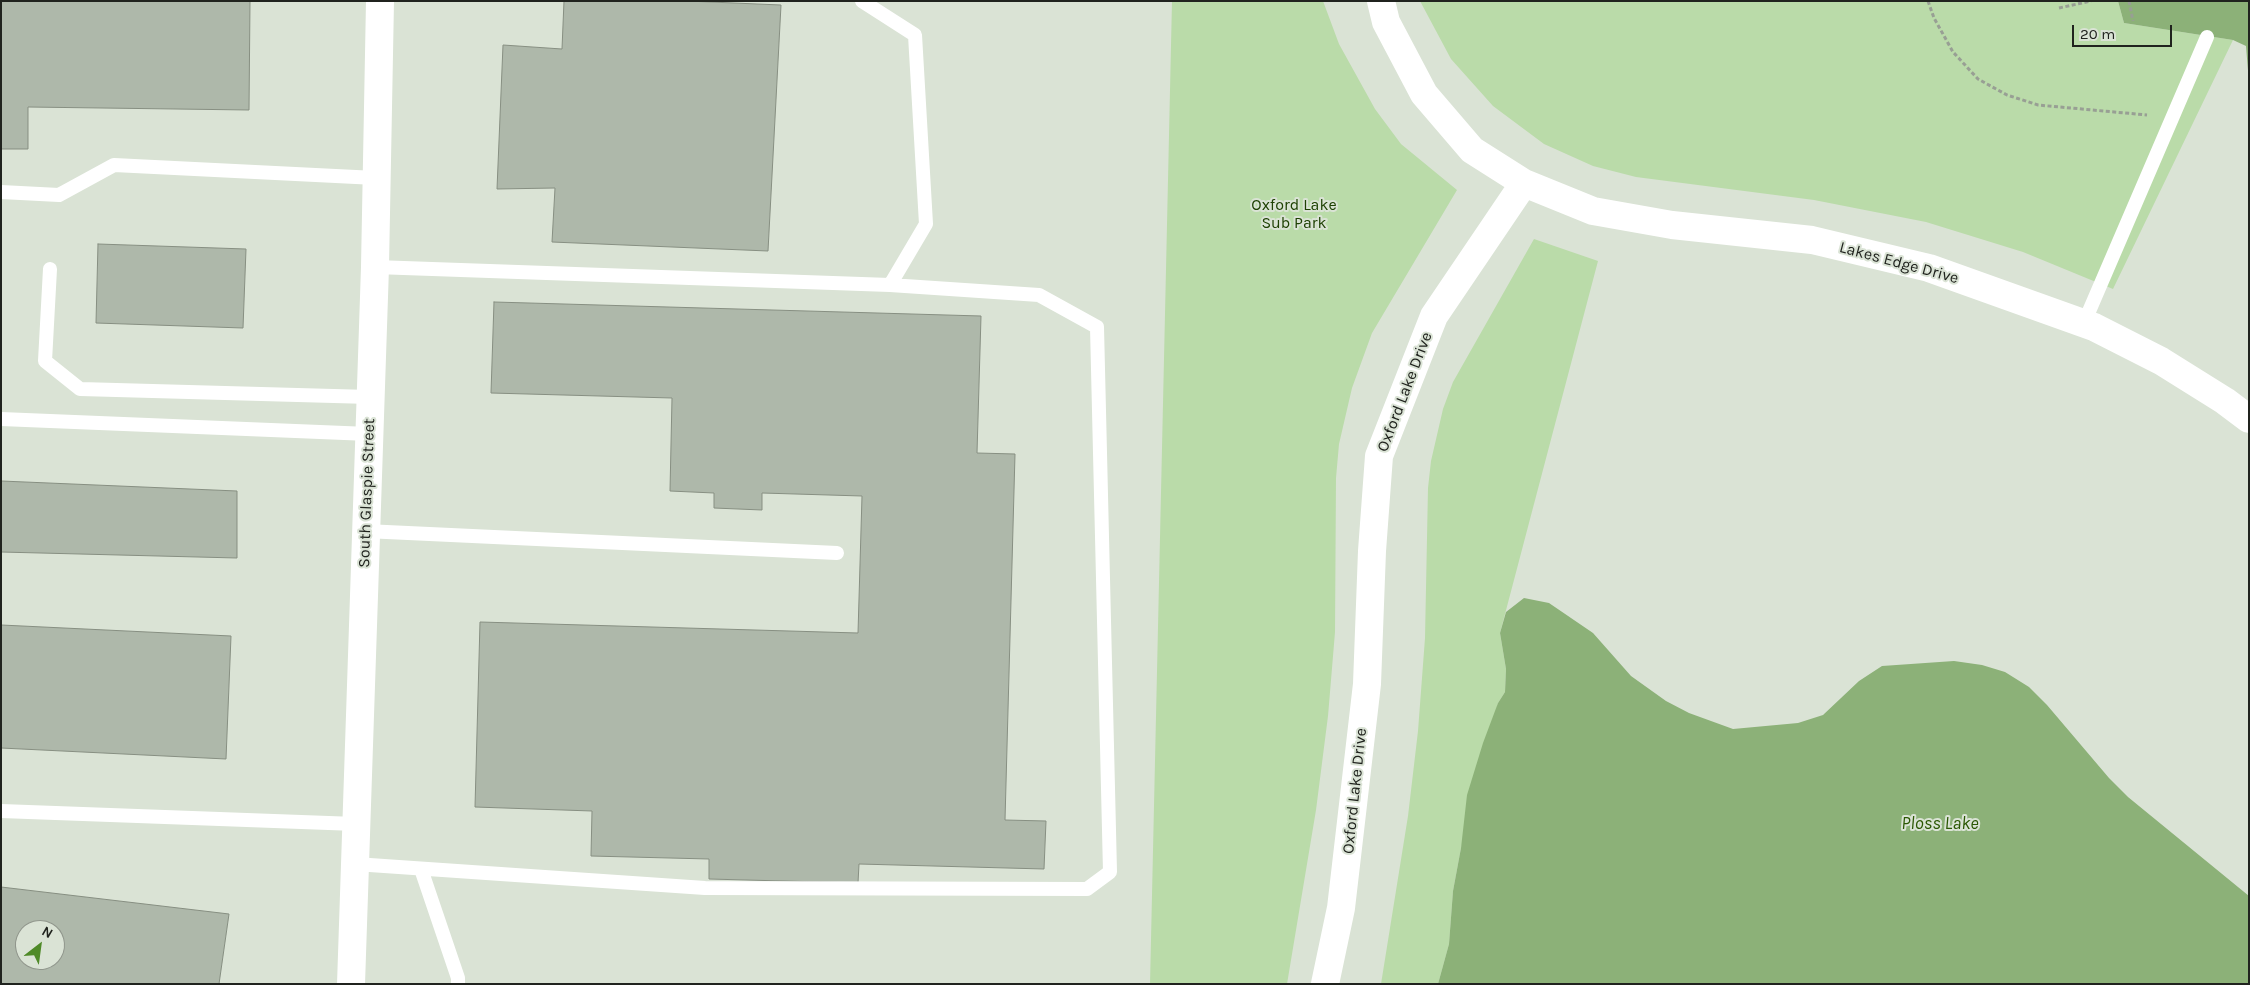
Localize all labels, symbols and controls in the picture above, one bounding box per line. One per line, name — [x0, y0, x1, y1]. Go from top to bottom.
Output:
scale bar — [2075, 15, 2175, 47]
text: 20 m — [2080, 25, 2115, 43]
park label: Oxford Lake Sub Park — [1251, 195, 1337, 233]
street label: Lakes Edge Drive — [1837, 238, 1961, 288]
street label: Oxford Lake Drive — [1373, 330, 1437, 454]
street label: South Glaspie Street — [355, 418, 379, 568]
street label: Oxford Lake Drive — [1339, 727, 1371, 855]
water label: Ploss Lake — [1901, 813, 1979, 835]
north arrow — [15, 920, 65, 970]
text: N — [39, 923, 56, 942]

